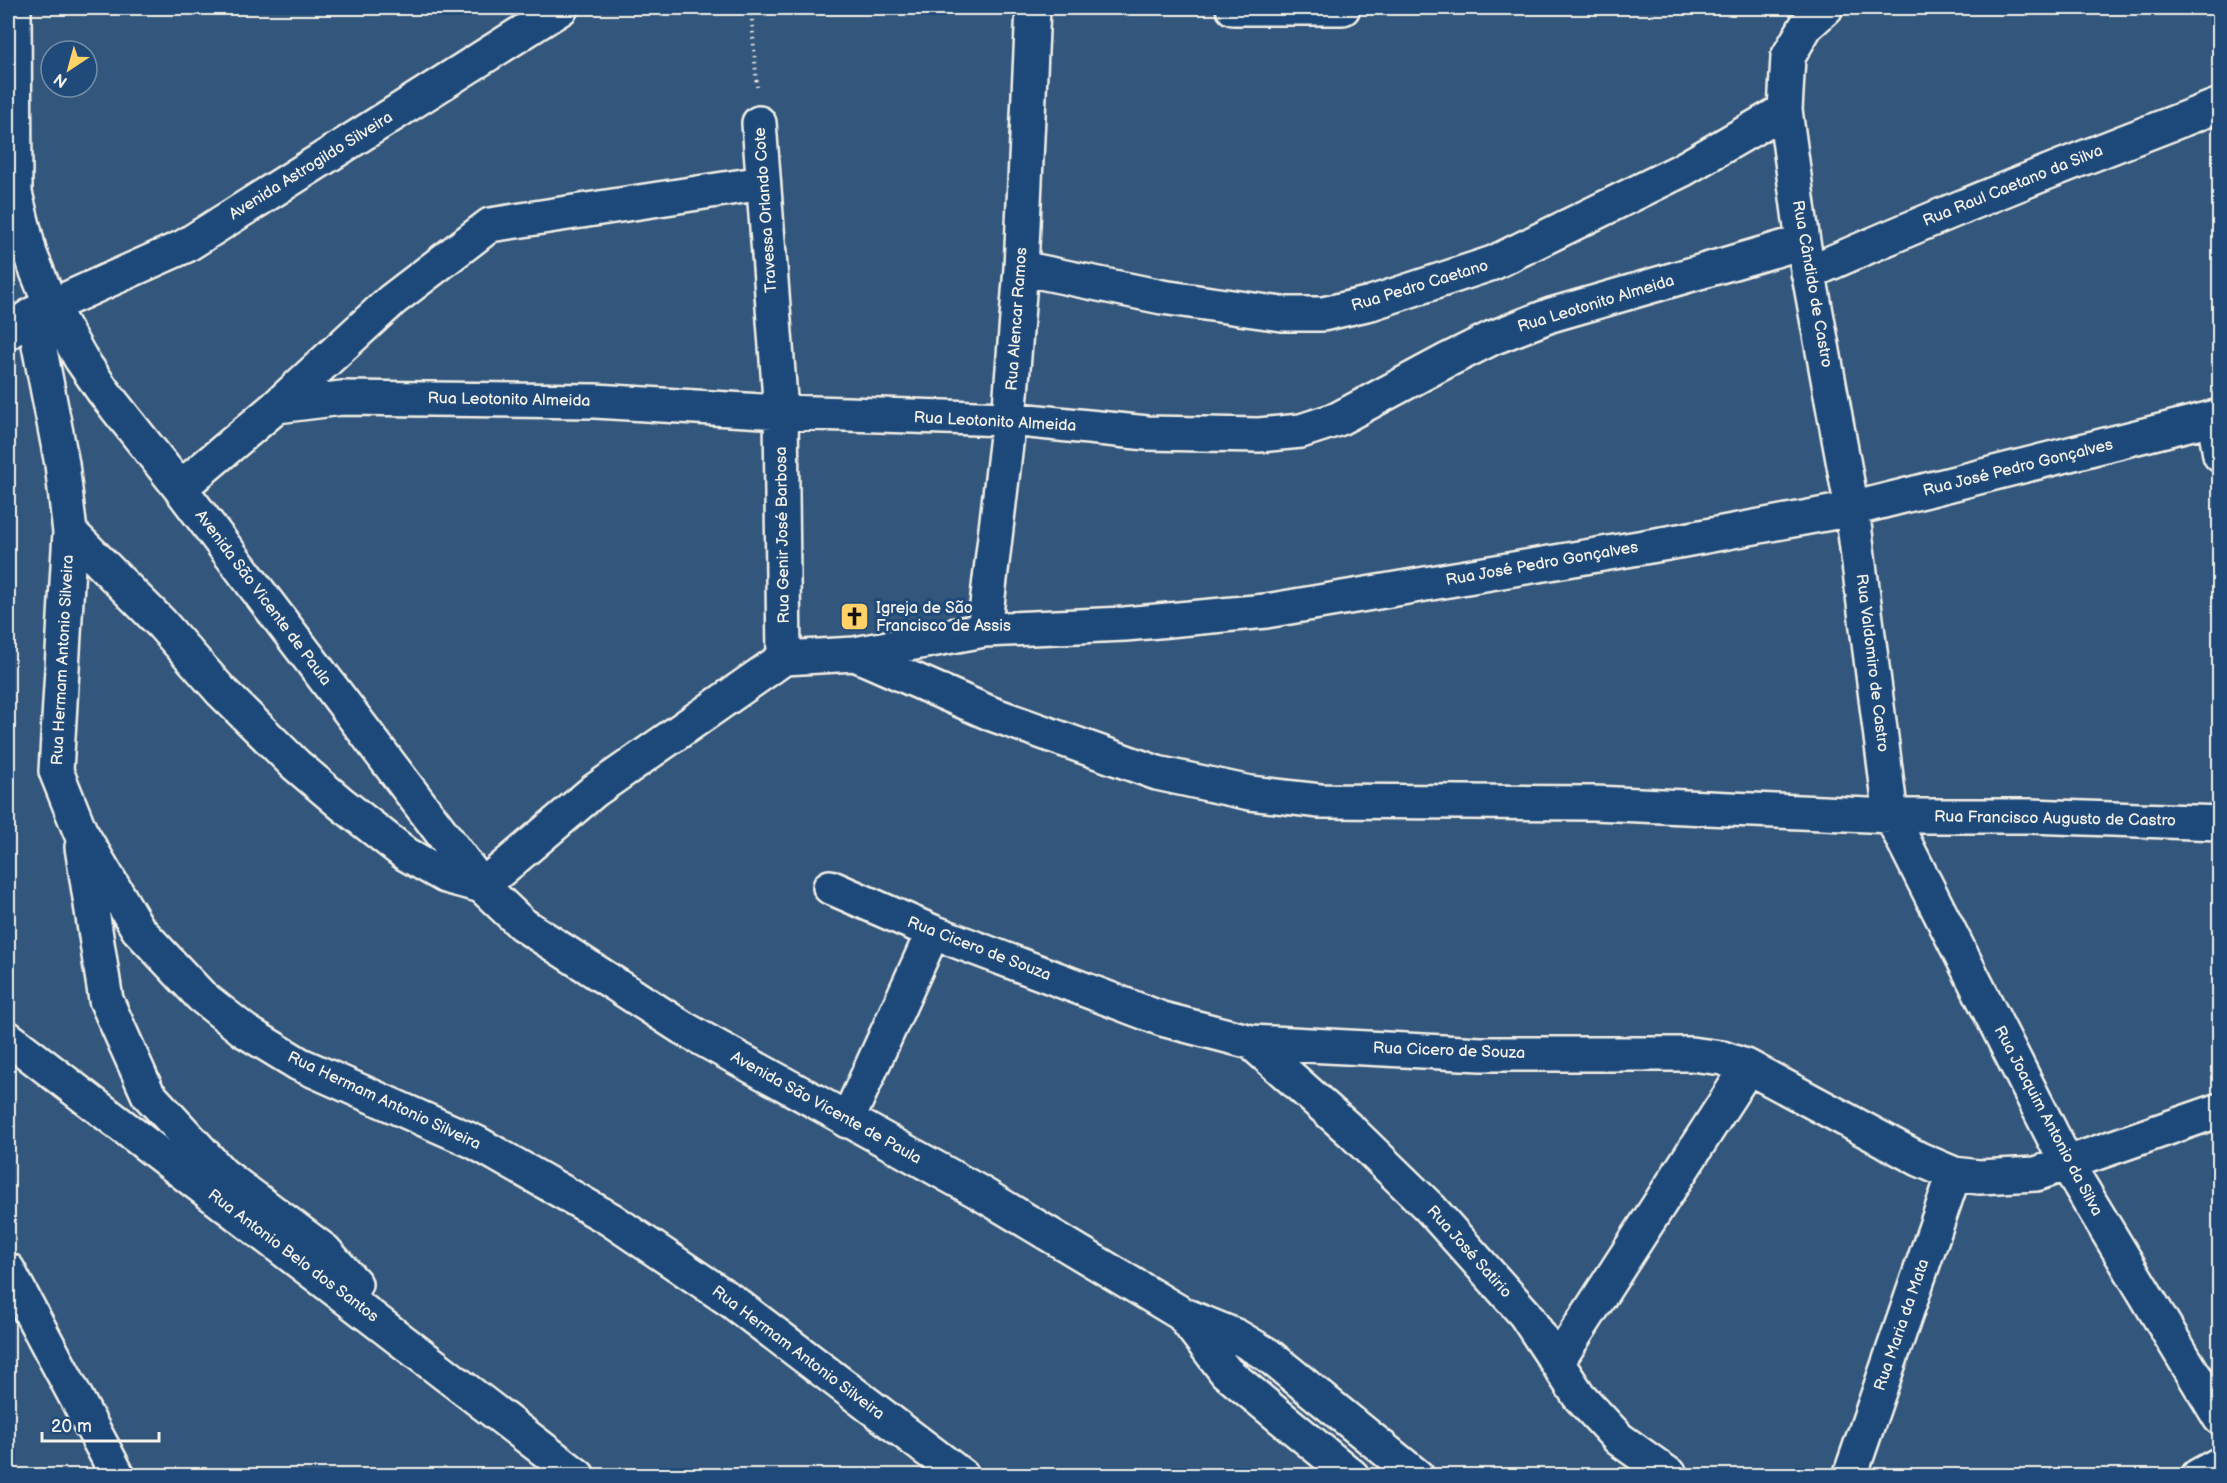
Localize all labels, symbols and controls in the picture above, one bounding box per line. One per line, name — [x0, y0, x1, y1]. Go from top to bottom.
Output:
north arrow — [39, 39, 99, 99]
text: N — [51, 69, 72, 91]
street label: Avenida Astrogildo Silveira — [226, 108, 396, 224]
street label: Travessa Orlando Cote — [751, 126, 781, 293]
street label: Rua Raul Caetano da Silva — [1920, 141, 2106, 231]
street label: Rua Cândido de Castro — [1788, 199, 1836, 369]
street label: Rua Alencar Ramos — [1003, 247, 1031, 391]
street label: Rua Pedro Caetano — [1349, 256, 1491, 316]
street label: Rua Leotonito Almeida — [1515, 271, 1677, 337]
street label: Rua Leotonito Almeida — [427, 389, 591, 411]
street label: Rua Leotonito Almeida — [913, 408, 1077, 436]
street label: Rua José Pedro Gonçalves — [1921, 435, 2115, 501]
street label: Rua Genir José Barbosa — [772, 446, 794, 624]
street label: Avenida São Vicente de Paula — [191, 506, 335, 690]
street label: Rua José Pedro Gonçalves — [1444, 538, 1640, 590]
street label: Rua Hermam Antonio Silveira — [48, 554, 78, 766]
street label: Rua Valdomiro de Castro — [1852, 573, 1892, 753]
place label: Igreja de São Francisco de Assis — [876, 599, 1011, 636]
church icon: Igreja de São Francisco de Assis — [839, 601, 871, 633]
street label: Rua Francisco Augusto de Castro — [1934, 807, 2176, 831]
street label: Rua Cicero de Souza — [904, 913, 1054, 985]
street label: Rua Joaquim Antonio da Silva — [1990, 1023, 2106, 1219]
street label: Rua Cicero de Souza — [1373, 1039, 1525, 1063]
street label: Rua Hermam Antonio Silveira — [284, 1048, 484, 1154]
street label: Avenida São Vicente de Paula — [727, 1048, 925, 1168]
street label: Rua Antonio Belo dos Santos — [204, 1186, 382, 1326]
street label: Rua José Satirio — [1423, 1202, 1515, 1302]
street label: Rua Maria da Mata — [1870, 1257, 1934, 1393]
street label: Rua Hermam Antonio Silveira — [708, 1282, 888, 1424]
scale bar — [42, 1405, 159, 1443]
text: 20 m — [51, 1416, 92, 1437]

